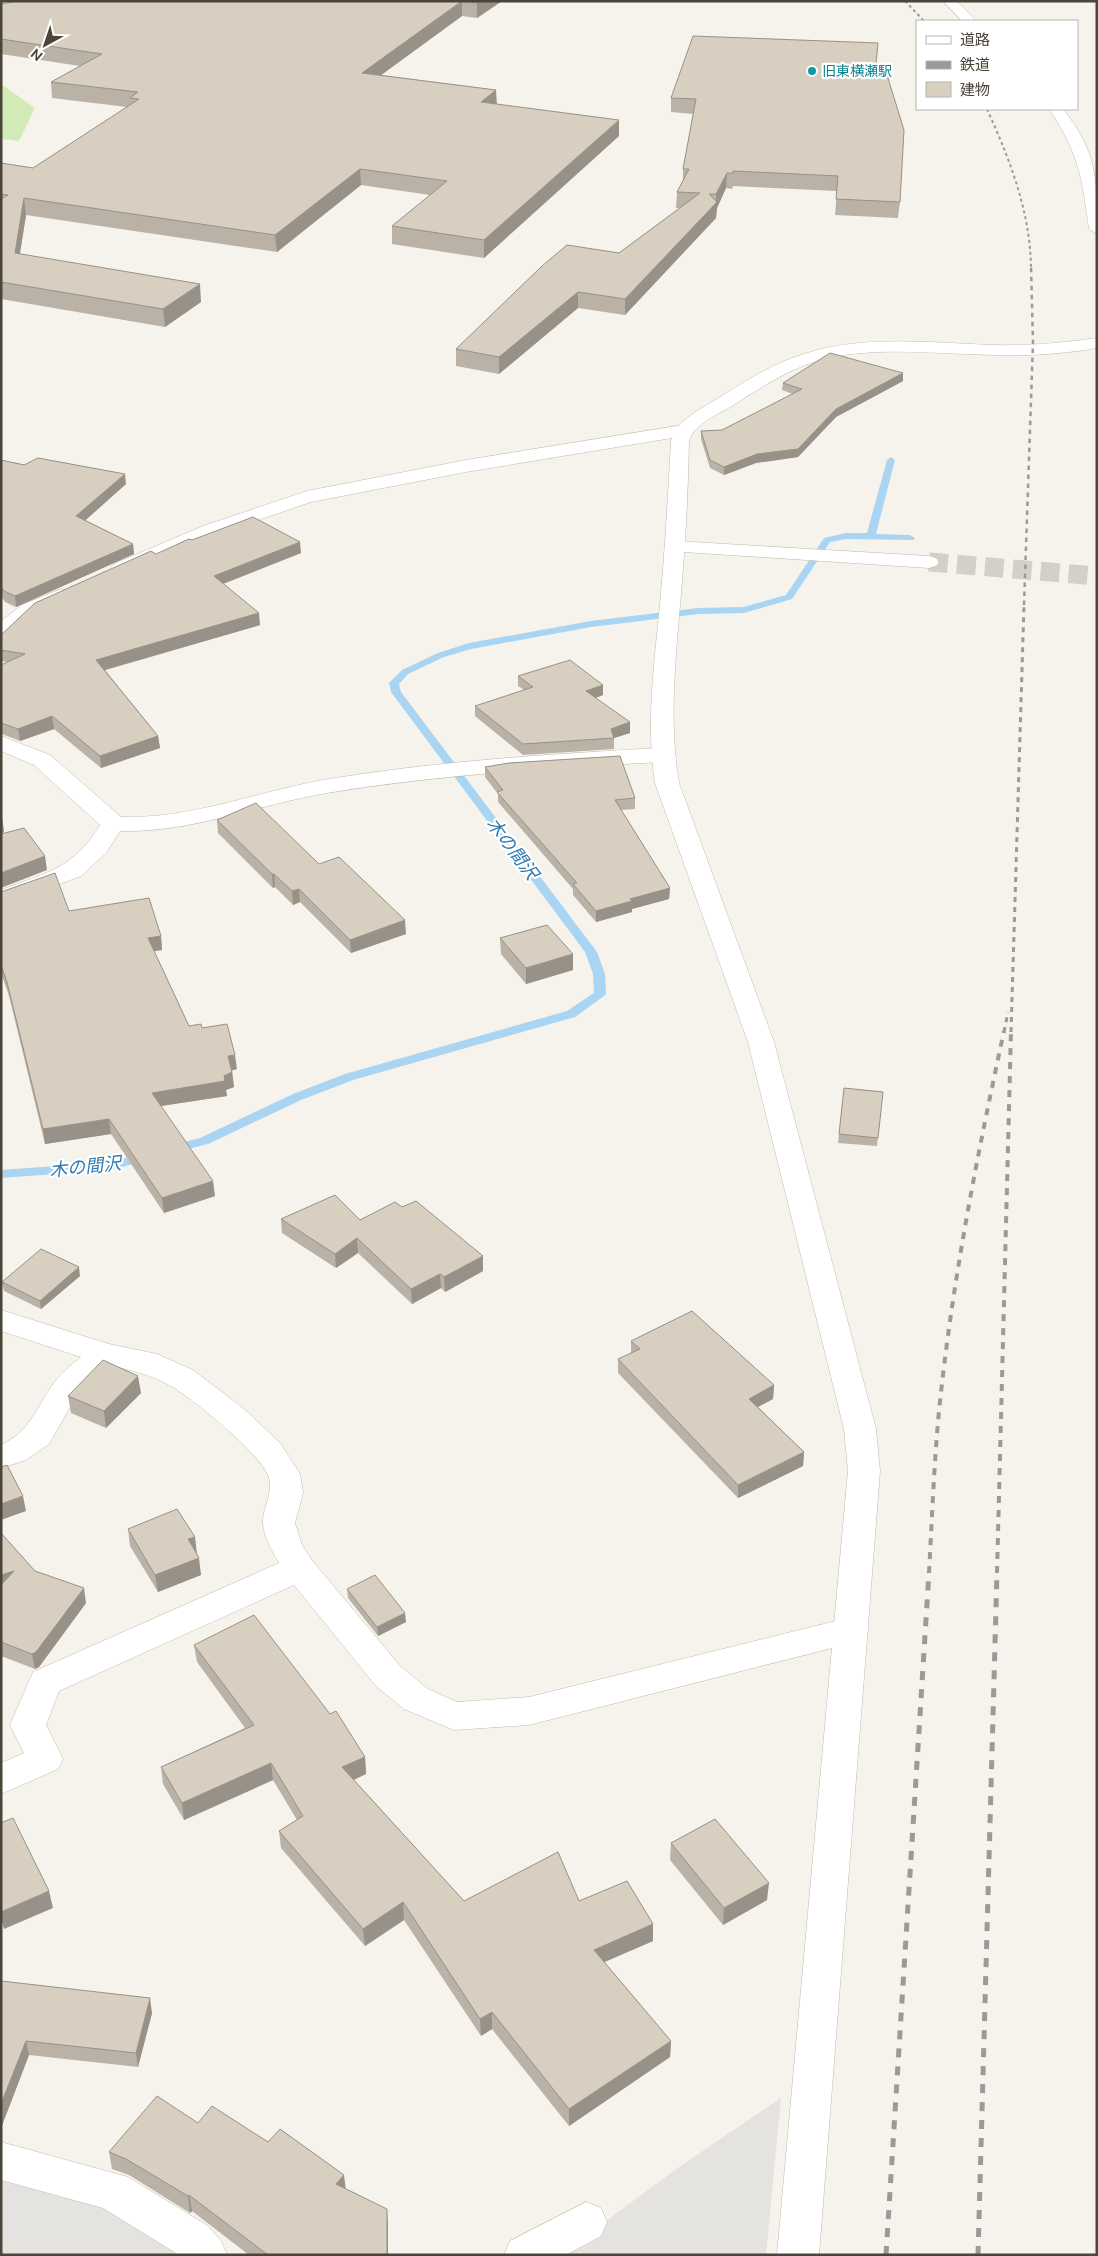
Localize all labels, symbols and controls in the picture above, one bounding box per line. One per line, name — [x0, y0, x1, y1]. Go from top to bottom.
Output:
north arrow — [20, 20, 70, 70]
legend — [916, 20, 1078, 110]
text: 道路 — [960, 31, 990, 48]
text: N — [27, 45, 46, 64]
text: 鉄道 — [960, 56, 990, 73]
place label: 旧東横瀬駅 — [822, 63, 892, 79]
marker: 旧東横瀬駅 — [806, 65, 818, 77]
text: 建物 — [960, 81, 990, 98]
water label: 木の間沢 — [483, 813, 544, 884]
water label: 木の間沢 — [48, 1152, 124, 1180]

